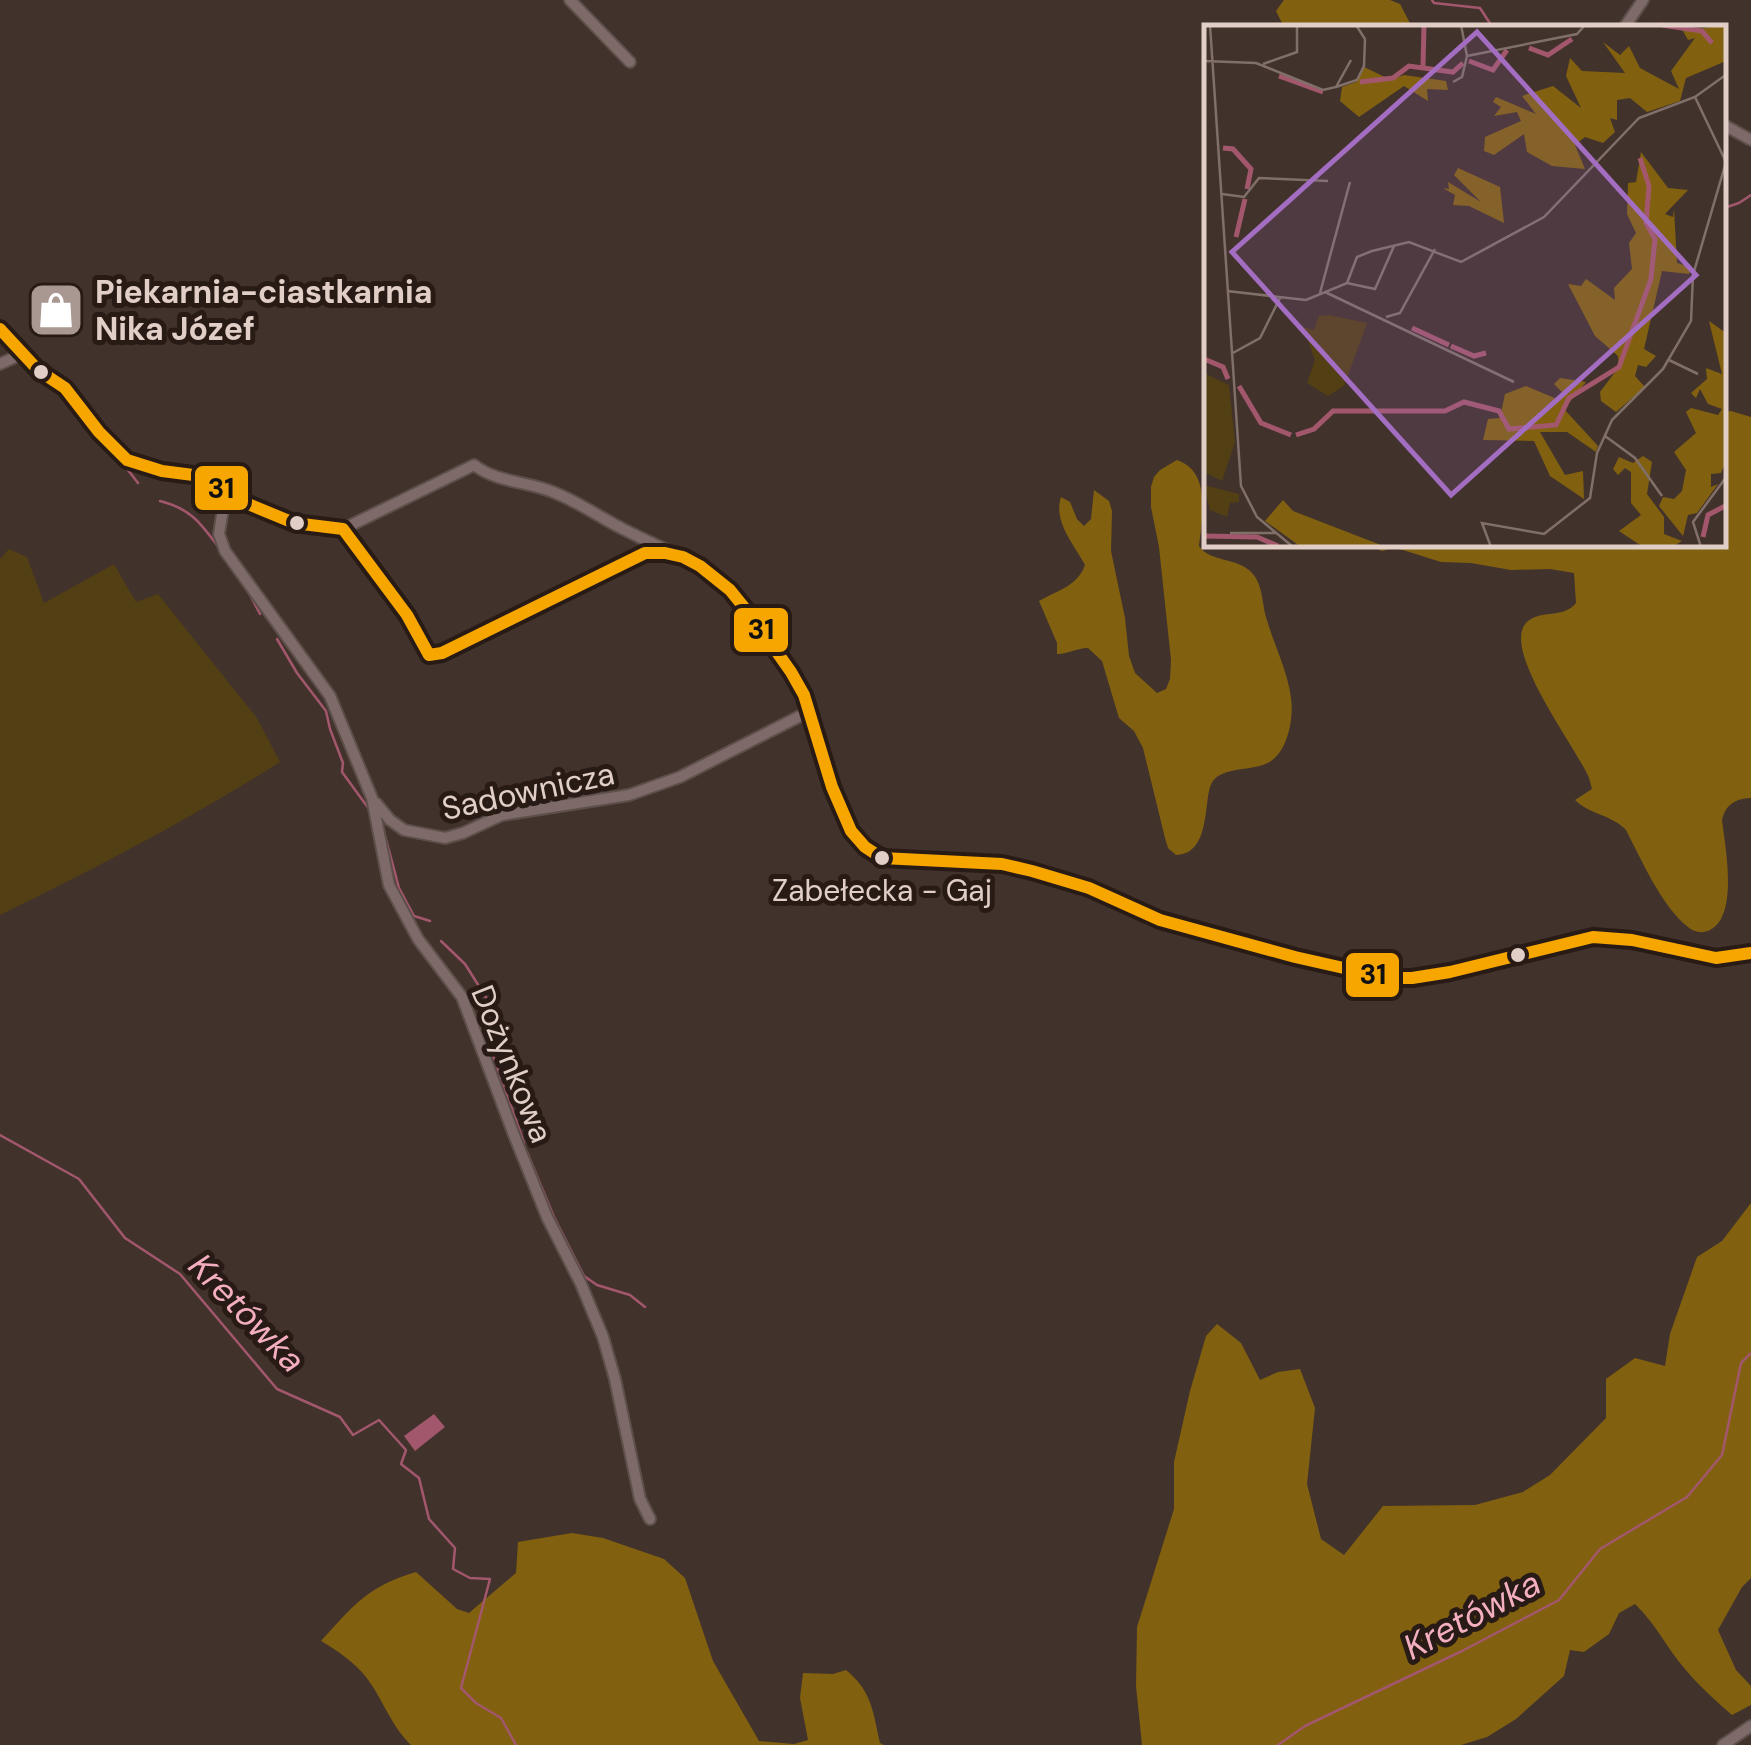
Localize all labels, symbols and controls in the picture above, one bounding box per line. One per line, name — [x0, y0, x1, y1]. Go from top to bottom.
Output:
inset map — [1204, 25, 1726, 548]
place label: Piekarnia-ciastkarnia Nika Józef — [95, 271, 432, 350]
shop icon: Piekarnia-ciastkarnia Nika Józef — [26, 280, 86, 340]
unlabelled marker — [31, 362, 51, 382]
line badge: 31 — [193, 464, 250, 512]
text: 31 — [208, 470, 234, 507]
unlabelled marker — [287, 513, 307, 533]
line badge: 31 — [732, 606, 790, 654]
text: 31 — [748, 611, 774, 648]
street label: Sadownicza — [438, 752, 618, 830]
marker: Zabełecka - Gaj — [872, 848, 892, 868]
place label: Zabełecka - Gaj — [772, 871, 992, 910]
unlabelled marker — [1508, 945, 1528, 965]
line badge: 31 — [1344, 951, 1401, 999]
text: 31 — [1360, 956, 1386, 993]
street label: Dożynkowa — [461, 979, 563, 1149]
water label: Kretówka — [179, 1243, 315, 1383]
water label: Kretówka — [1395, 1560, 1549, 1670]

